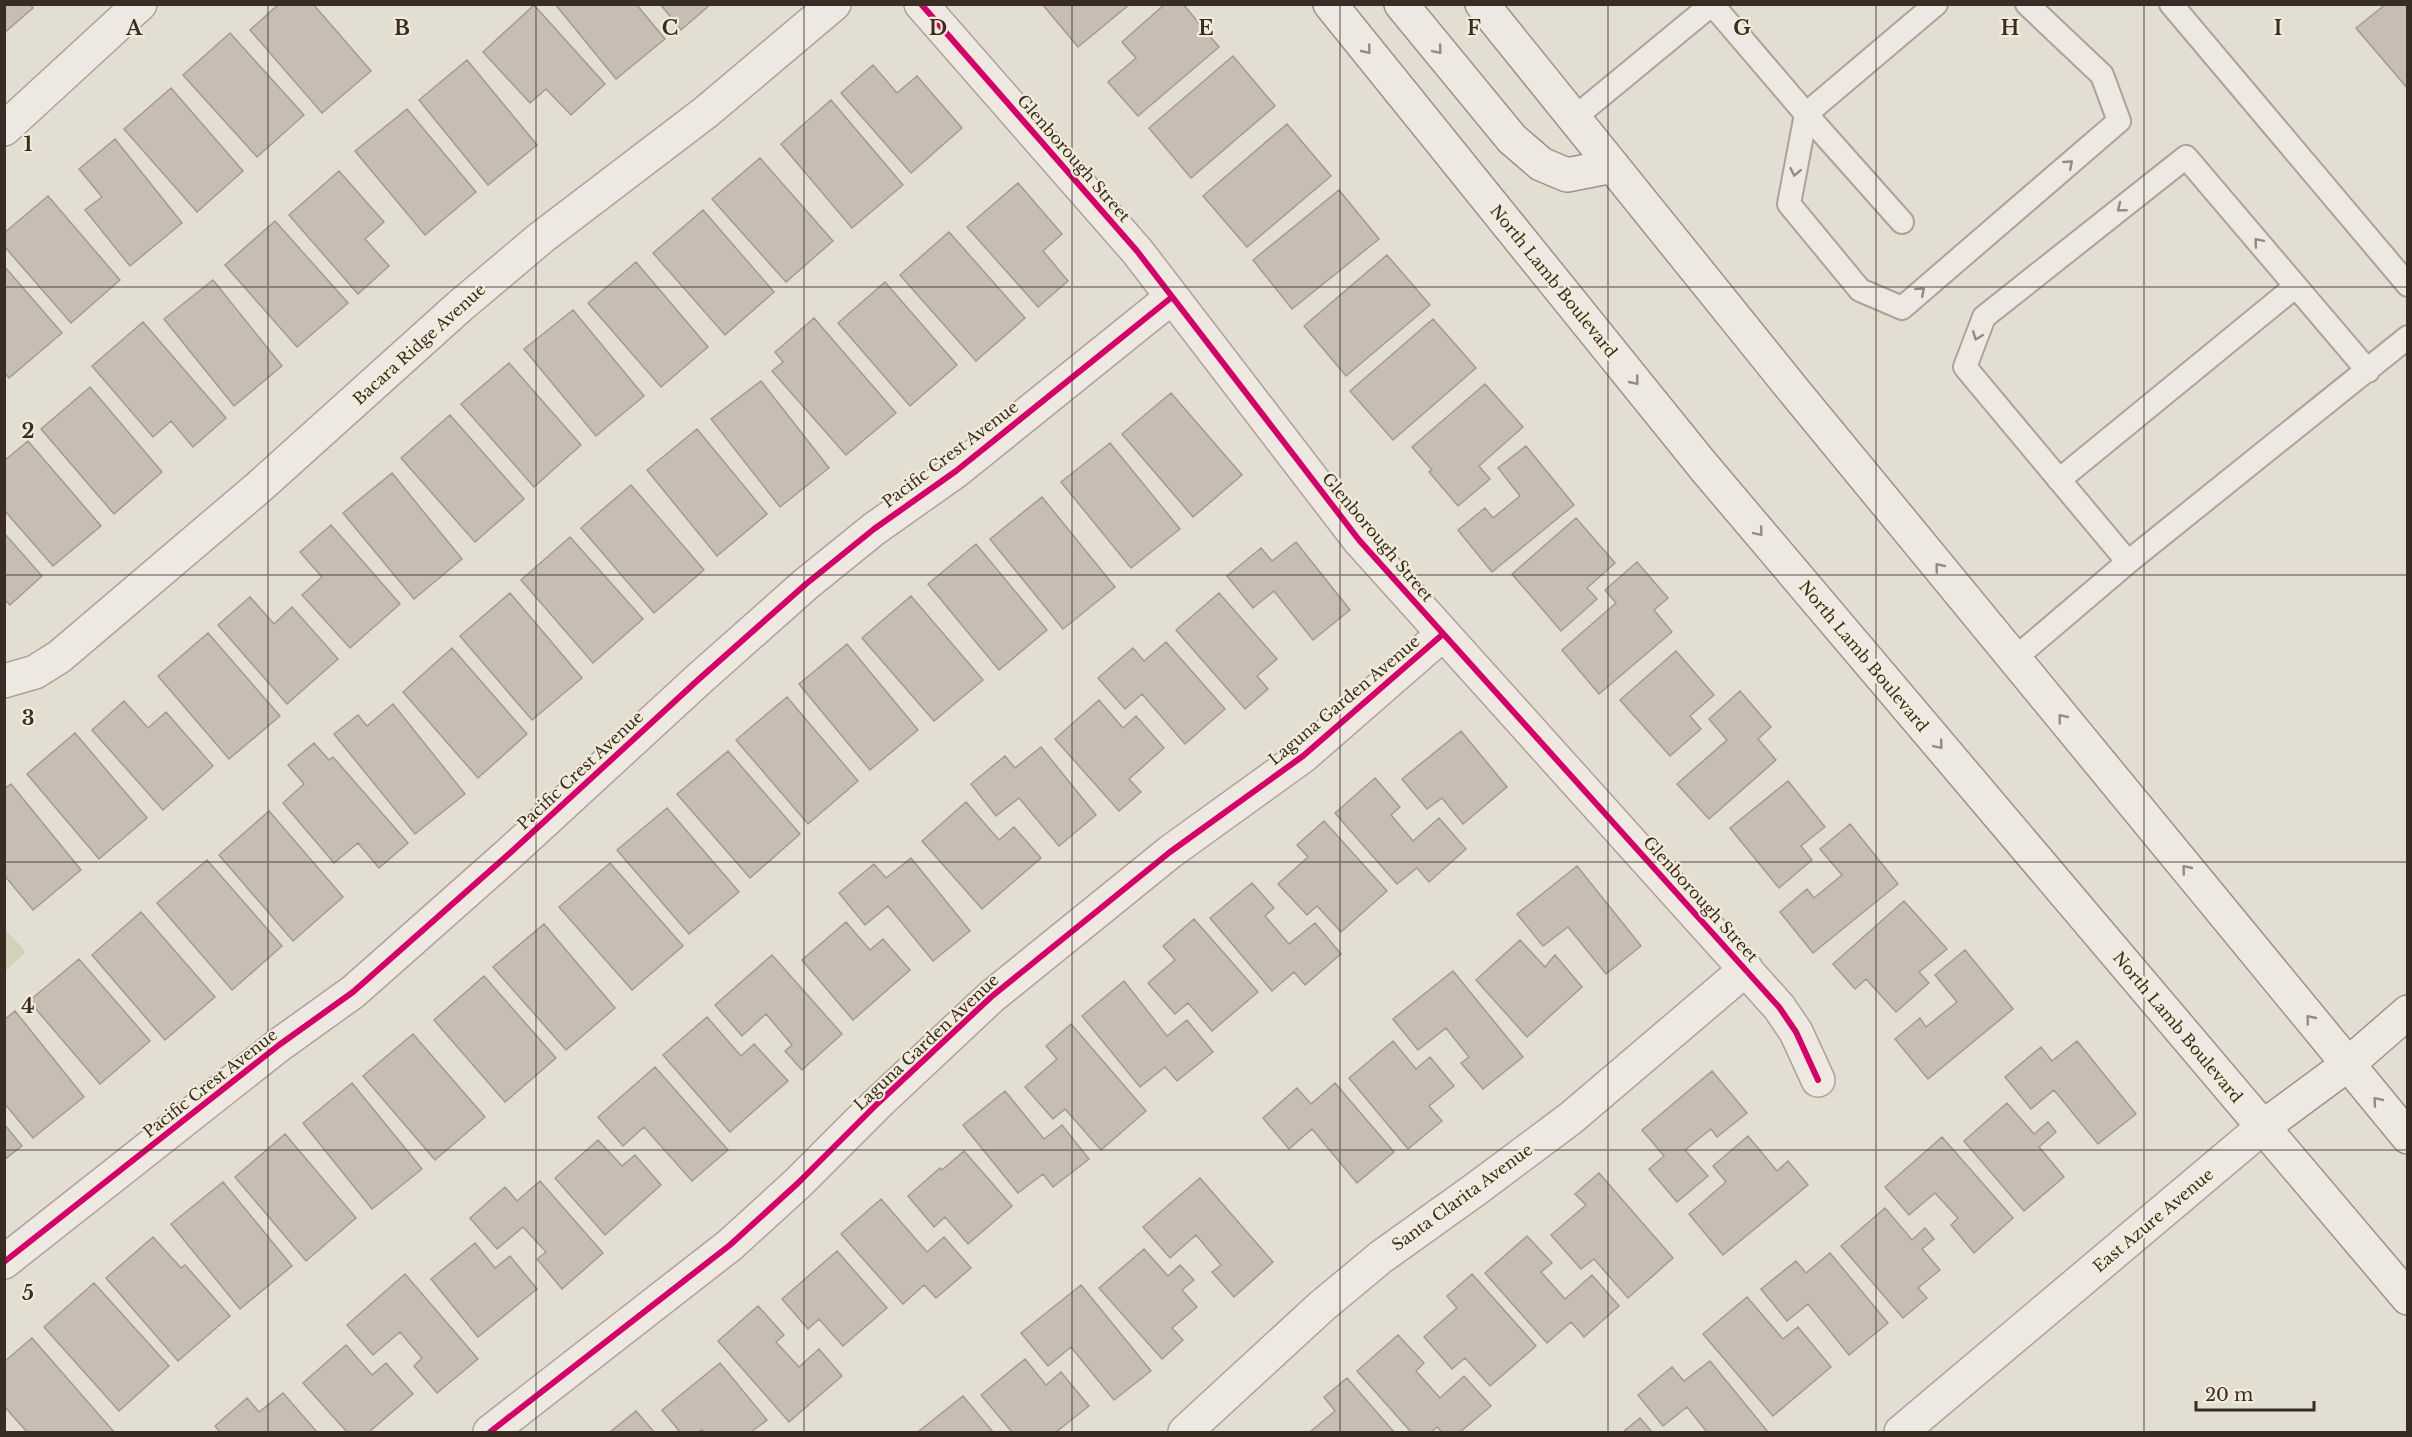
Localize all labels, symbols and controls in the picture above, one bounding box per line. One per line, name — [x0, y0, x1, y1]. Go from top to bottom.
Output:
text: A — [125, 16, 143, 40]
text: B — [394, 16, 410, 40]
text: C — [662, 16, 678, 40]
text: D — [929, 16, 947, 40]
text: E — [1198, 16, 1214, 40]
text: F — [1467, 16, 1481, 40]
text: G — [1733, 16, 1751, 40]
text: H — [2001, 16, 2020, 40]
text: I — [2274, 16, 2282, 40]
one-way arrow — [1359, 43, 1370, 54]
one-way arrow — [1431, 43, 1442, 54]
street label: Glenborough Street — [1013, 90, 1135, 226]
text: 1 — [24, 132, 33, 156]
one-way arrow — [2062, 160, 2073, 171]
one-way arrow — [1789, 166, 1802, 176]
street label: North Lamb Boulevard — [1486, 201, 1622, 362]
one-way arrow — [2117, 201, 2128, 212]
one-way arrow — [2254, 238, 2265, 249]
street label: Bacara Ridge Avenue — [348, 279, 490, 409]
one-way arrow — [1914, 287, 1925, 298]
one-way arrow — [1972, 330, 1984, 341]
one-way arrow — [1627, 375, 1638, 386]
street label: Pacific Crest Avenue — [878, 396, 1022, 512]
text: 2 — [21, 419, 35, 443]
street label: Glenborough Street — [1318, 468, 1438, 606]
one-way arrow — [1751, 525, 1762, 536]
one-way arrow — [1935, 563, 1946, 574]
street label: North Lamb Boulevard — [1795, 577, 1933, 736]
street label: Laguna Garden Avenue — [1264, 631, 1424, 769]
text: 3 — [22, 706, 34, 730]
street label: Pacific Crest Avenue — [513, 706, 647, 834]
one-way arrow — [2059, 714, 2070, 725]
one-way arrow — [1932, 738, 1943, 749]
street label: Glenborough Street — [1639, 832, 1763, 966]
one-way arrow — [2183, 865, 2194, 876]
street label: North Lamb Boulevard — [2109, 948, 2247, 1107]
street label: Laguna Garden Avenue — [849, 969, 1003, 1115]
text: 4 — [21, 994, 35, 1018]
one-way arrow — [2306, 1015, 2317, 1026]
street label: Pacific Crest Avenue — [139, 1024, 281, 1142]
one-way arrow — [2374, 1097, 2385, 1108]
street label: Santa Clarita Avenue — [1388, 1139, 1536, 1255]
street label: East Azure Avenue — [2089, 1164, 2217, 1276]
text: 5 — [22, 1281, 34, 1305]
scale bar — [2196, 1374, 2314, 1412]
text: 20 m — [2205, 1384, 2253, 1406]

